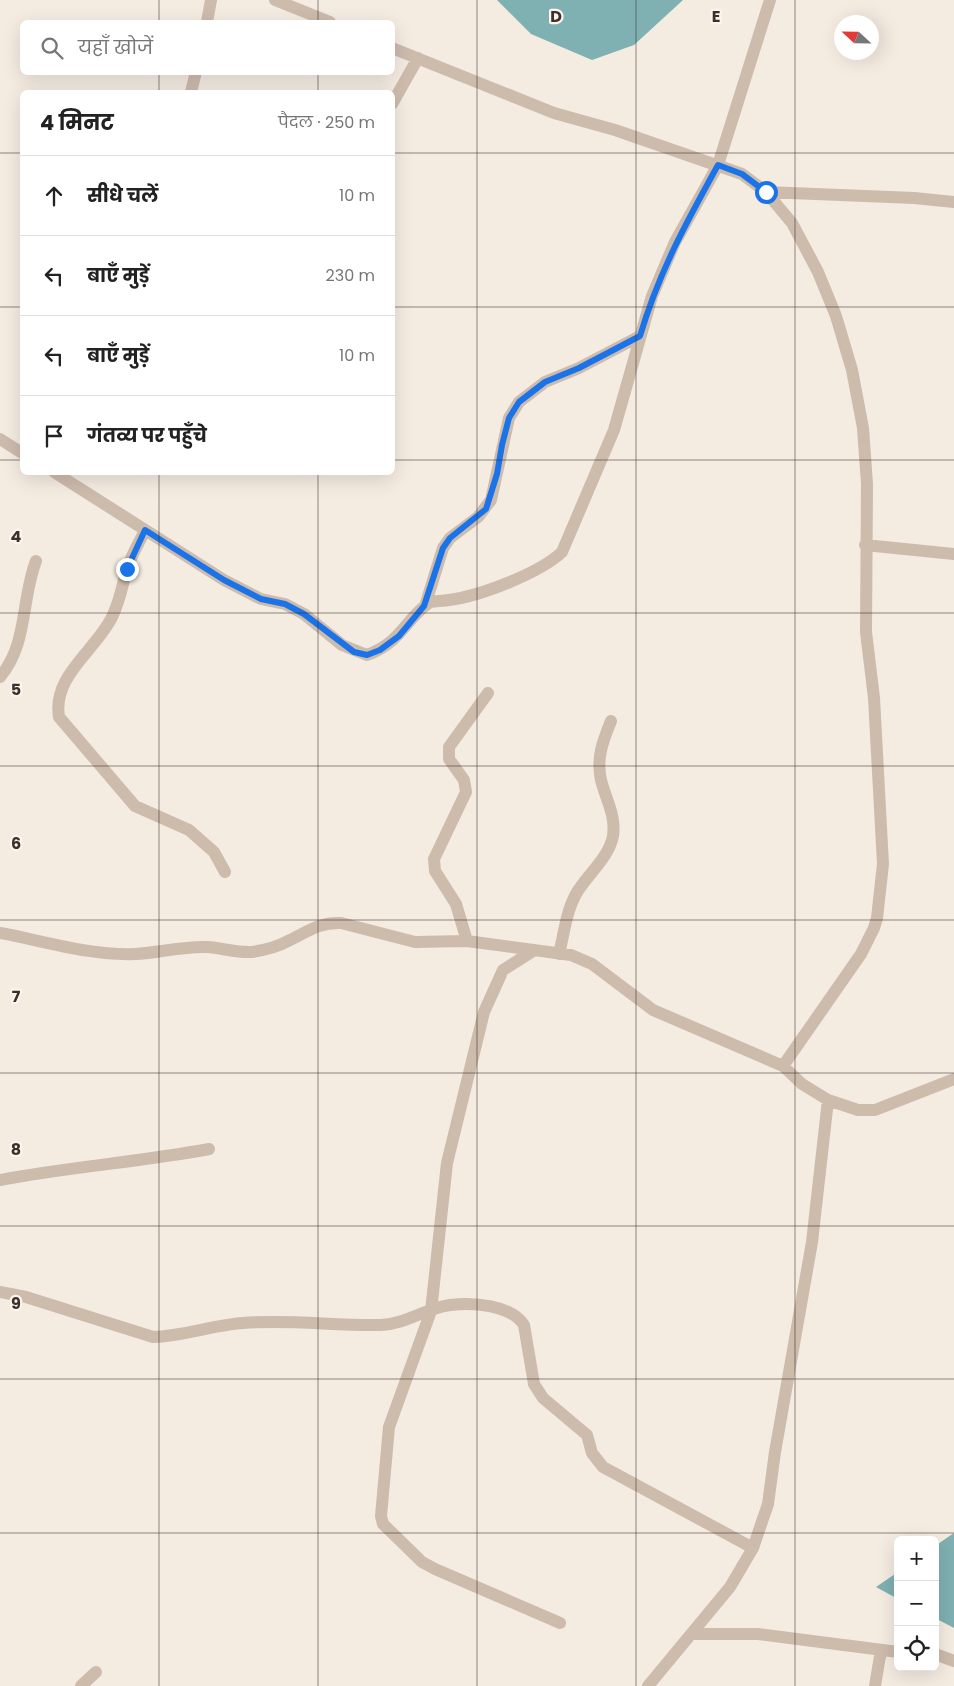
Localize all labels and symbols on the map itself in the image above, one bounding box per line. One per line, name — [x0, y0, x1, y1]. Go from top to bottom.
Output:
text: D — [550, 5, 562, 28]
text: E — [712, 5, 720, 28]
north arrow — [834, 15, 879, 60]
route start — [755, 181, 778, 204]
text: 4 — [11, 525, 22, 548]
route end — [116, 558, 139, 581]
text: 5 — [11, 678, 21, 701]
text: 6 — [11, 832, 21, 855]
text: 7 — [12, 985, 21, 1008]
text: 8 — [11, 1138, 21, 1161]
text: 9 — [11, 1292, 21, 1315]

